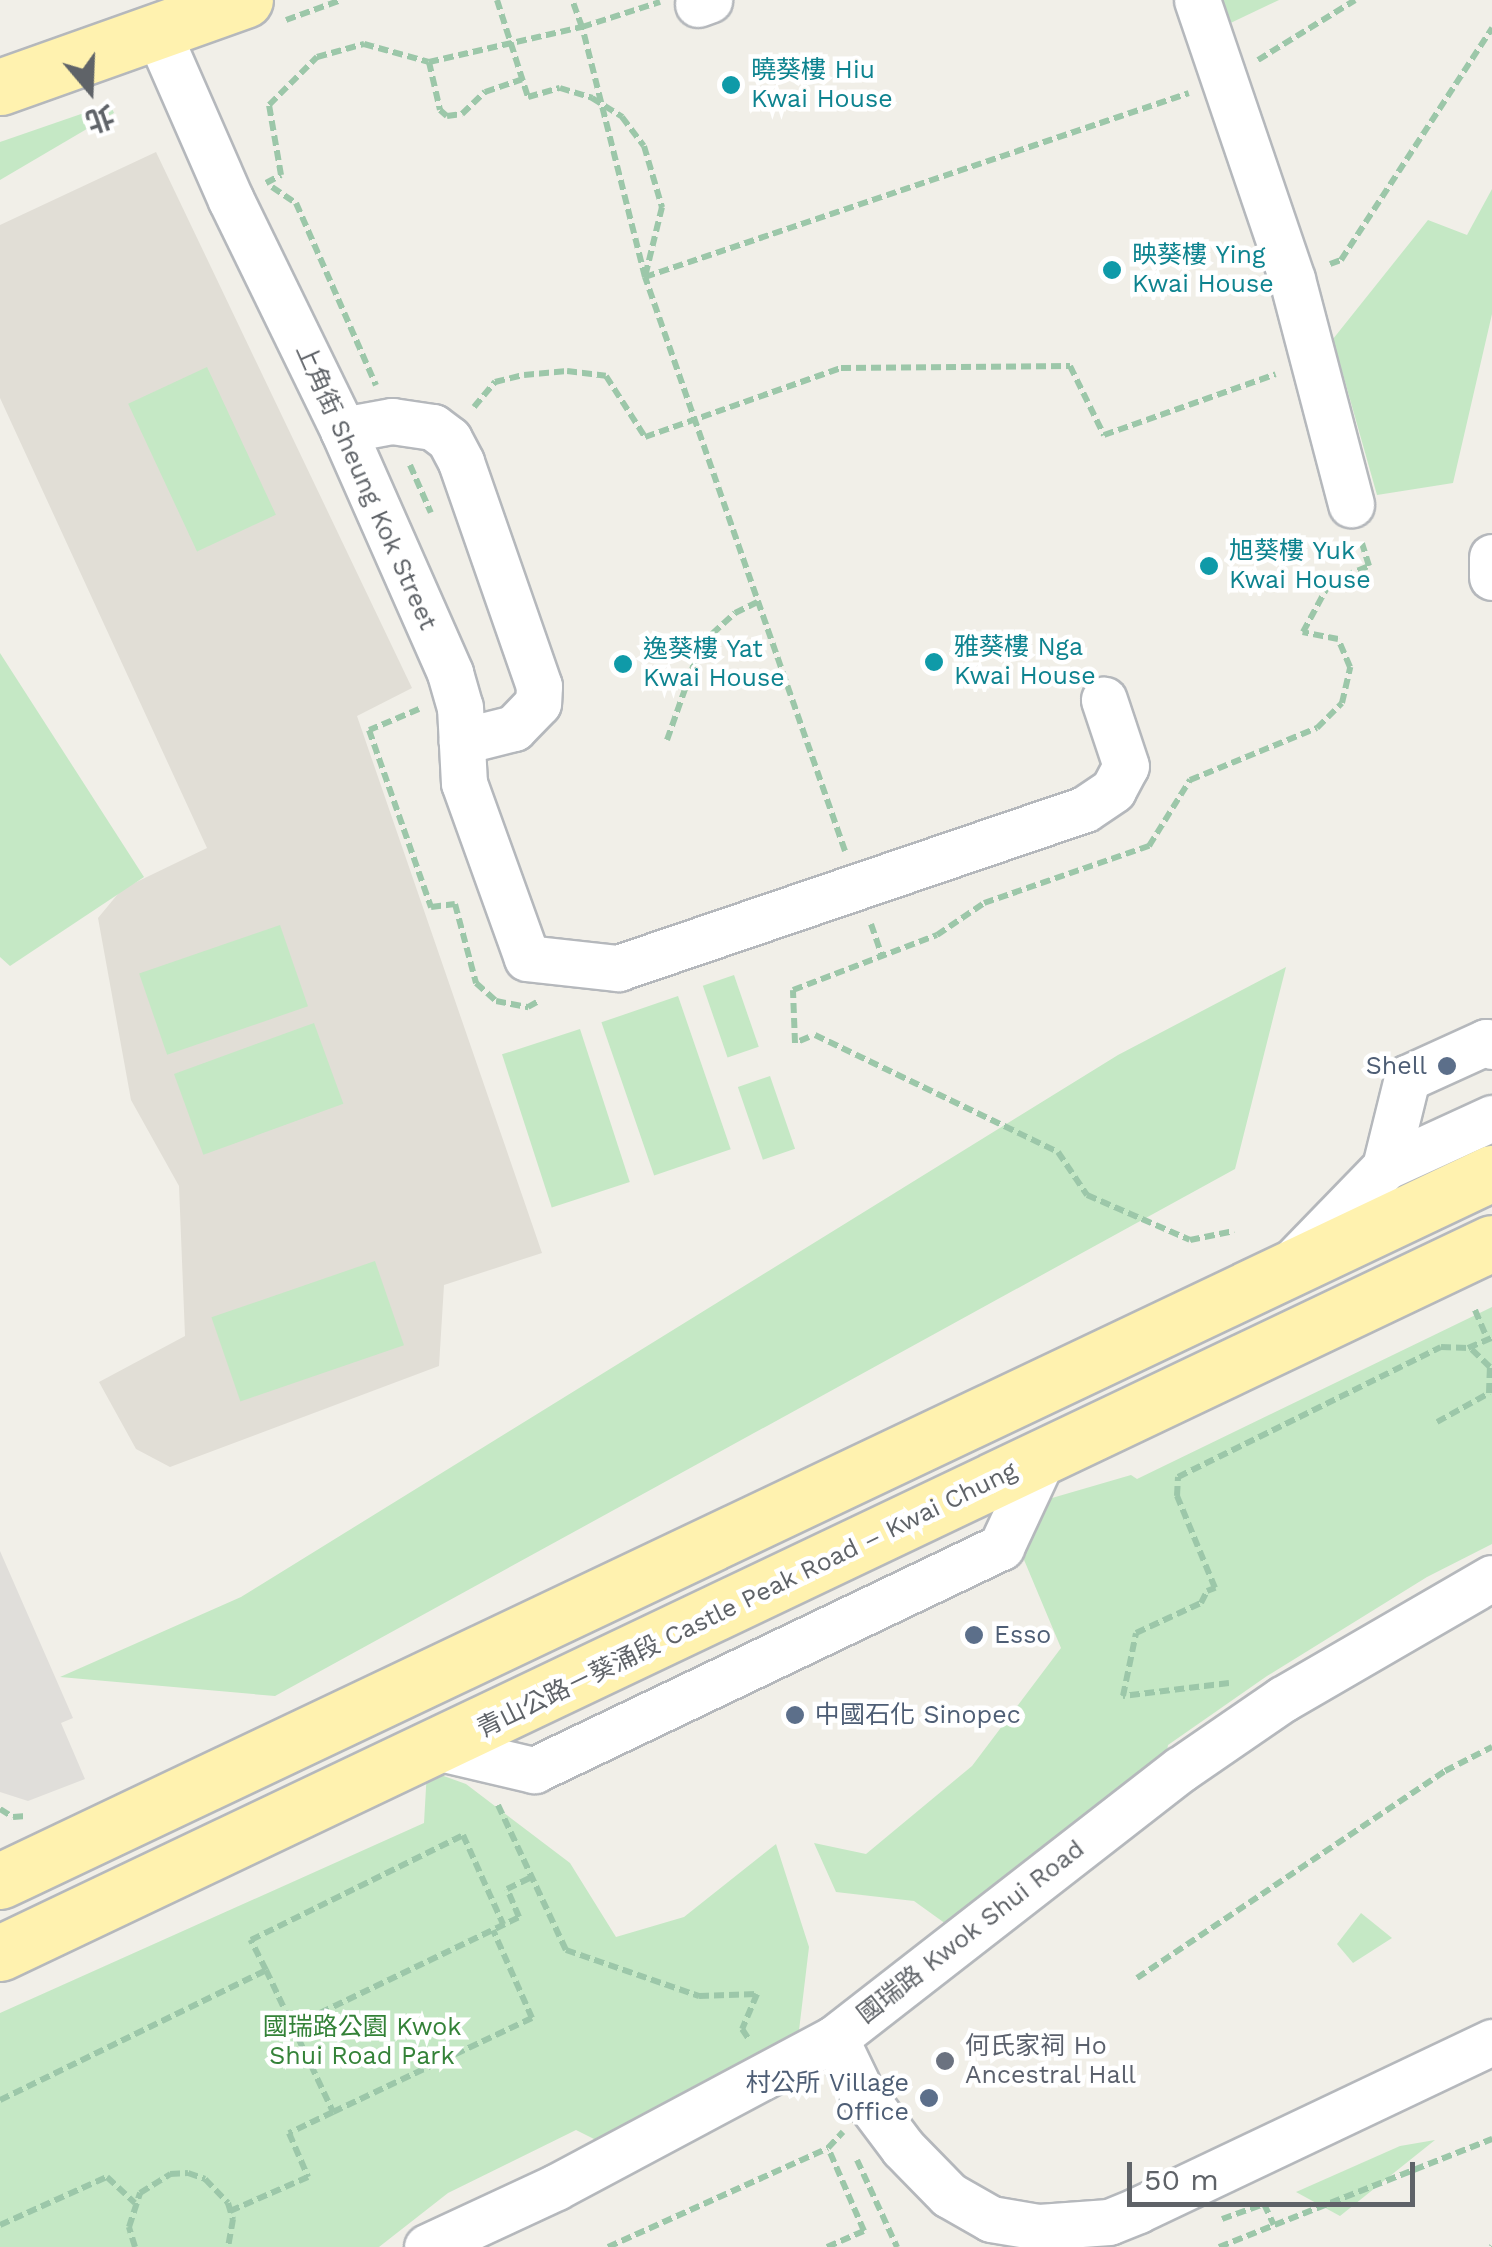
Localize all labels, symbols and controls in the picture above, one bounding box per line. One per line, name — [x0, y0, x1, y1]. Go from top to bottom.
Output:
north arrow — [40, 40, 140, 140]
place label: 曉葵樓 Hiu Kwai House — [751, 56, 893, 115]
marker: 曉葵樓 Hiu Kwai House — [720, 74, 742, 96]
text: 北 — [81, 99, 119, 139]
place label: 映葵樓 Ying Kwai House — [1132, 241, 1274, 300]
marker: 映葵樓 Ying Kwai House — [1101, 259, 1123, 281]
street label: 上角街 Sheung Kok Street — [289, 339, 443, 635]
place label: 旭葵樓 Yuk Kwai House — [1229, 537, 1371, 596]
marker: 旭葵樓 Yuk Kwai House — [1198, 555, 1220, 577]
place label: 雅葵樓 Nga Kwai House — [954, 633, 1096, 692]
place label: 逸葵樓 Yat Kwai House — [643, 635, 785, 694]
marker: 雅葵樓 Nga Kwai House — [923, 651, 945, 673]
marker: 逸葵樓 Yat Kwai House — [612, 653, 634, 675]
place label: Shell — [1366, 1051, 1427, 1081]
marker: Shell — [1436, 1055, 1458, 1077]
street label: 青山公路－葵涌段 Castle Peak Road – Kwai Chung — [472, 1456, 1022, 1744]
place label: Esso — [994, 1620, 1051, 1650]
marker: Esso — [963, 1624, 985, 1646]
place label: 中國石化 Sinopec — [815, 1700, 1021, 1730]
marker: 中國石化 Sinopec — [784, 1704, 806, 1726]
street label: 國瑞路 Kwok Shui Road — [851, 1834, 1091, 2030]
park label: 國瑞路公園 Kwok Shui Road Park — [263, 2013, 461, 2072]
place label: 何氏家祠 Ho Ancestral Hall — [965, 2032, 1137, 2091]
marker: 何氏家祠 Ho Ancestral Hall — [934, 2050, 956, 2072]
place label: 村公所 Village Office — [745, 2069, 909, 2128]
marker: 村公所 Village Office — [918, 2087, 940, 2109]
scale bar — [1132, 2142, 1420, 2204]
text: 50 m — [1144, 2162, 1219, 2197]

